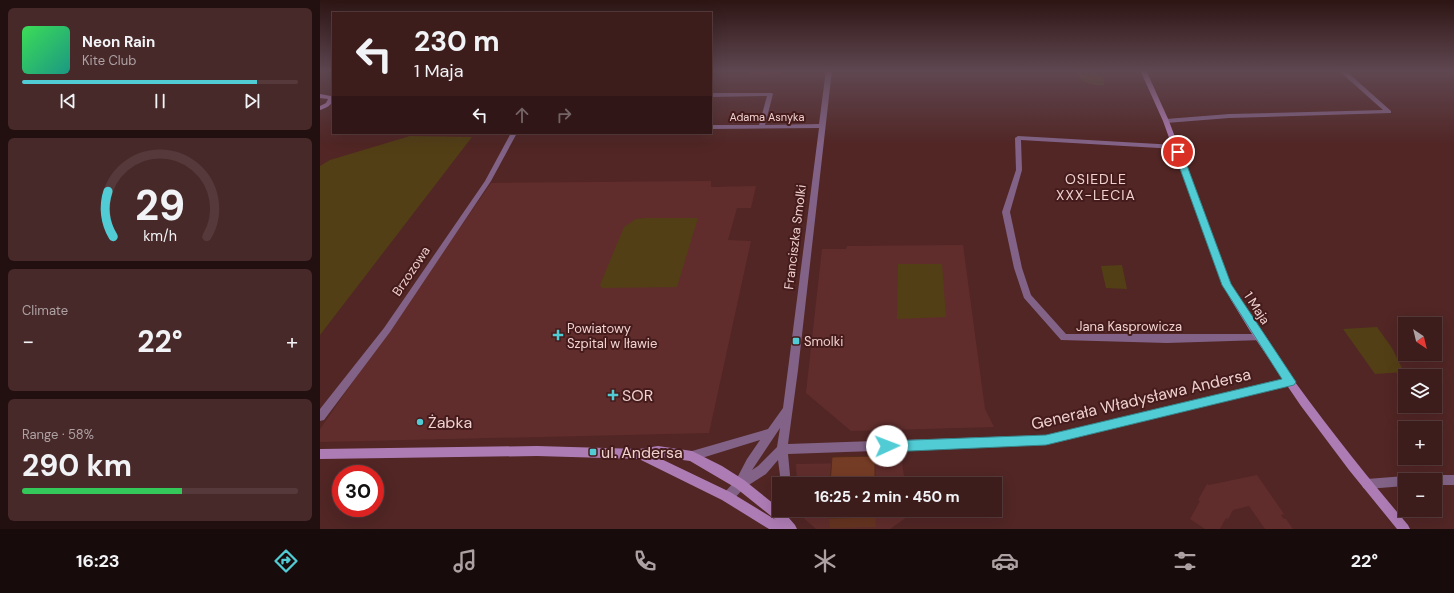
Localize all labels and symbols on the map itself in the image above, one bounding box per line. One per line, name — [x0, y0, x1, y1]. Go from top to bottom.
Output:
street label: Adama Asnyka — [729, 110, 805, 124]
pin — [1161, 135, 1195, 169]
district label: OSIEDLE XXX-LECIA — [1056, 170, 1136, 204]
street label: Franciszka Smolki — [780, 183, 810, 291]
street label: Brzozowa — [388, 243, 434, 299]
street label: 1 Maja — [1240, 288, 1274, 328]
north arrow — [1398, 317, 1442, 361]
street label: Jana Kasprowicza — [1076, 318, 1182, 335]
place label: Powiatowy Szpital w Iławie — [567, 320, 657, 352]
marker: Powiatowy Szpital w Iławie — [552, 329, 564, 341]
place label: Smolki — [804, 333, 843, 350]
marker: Smolki — [791, 336, 801, 346]
street label: Generała Władysława Andersa — [1029, 363, 1253, 435]
place label: SOR — [622, 385, 653, 406]
marker: SOR — [607, 389, 619, 401]
place label: Żabka — [428, 412, 472, 433]
marker: Żabka — [415, 417, 425, 427]
position arrow — [866, 425, 908, 467]
place label: ul. Andersa — [601, 442, 683, 463]
marker: ul. Andersa — [588, 447, 598, 457]
speed limit sign: 30 — [332, 465, 384, 517]

